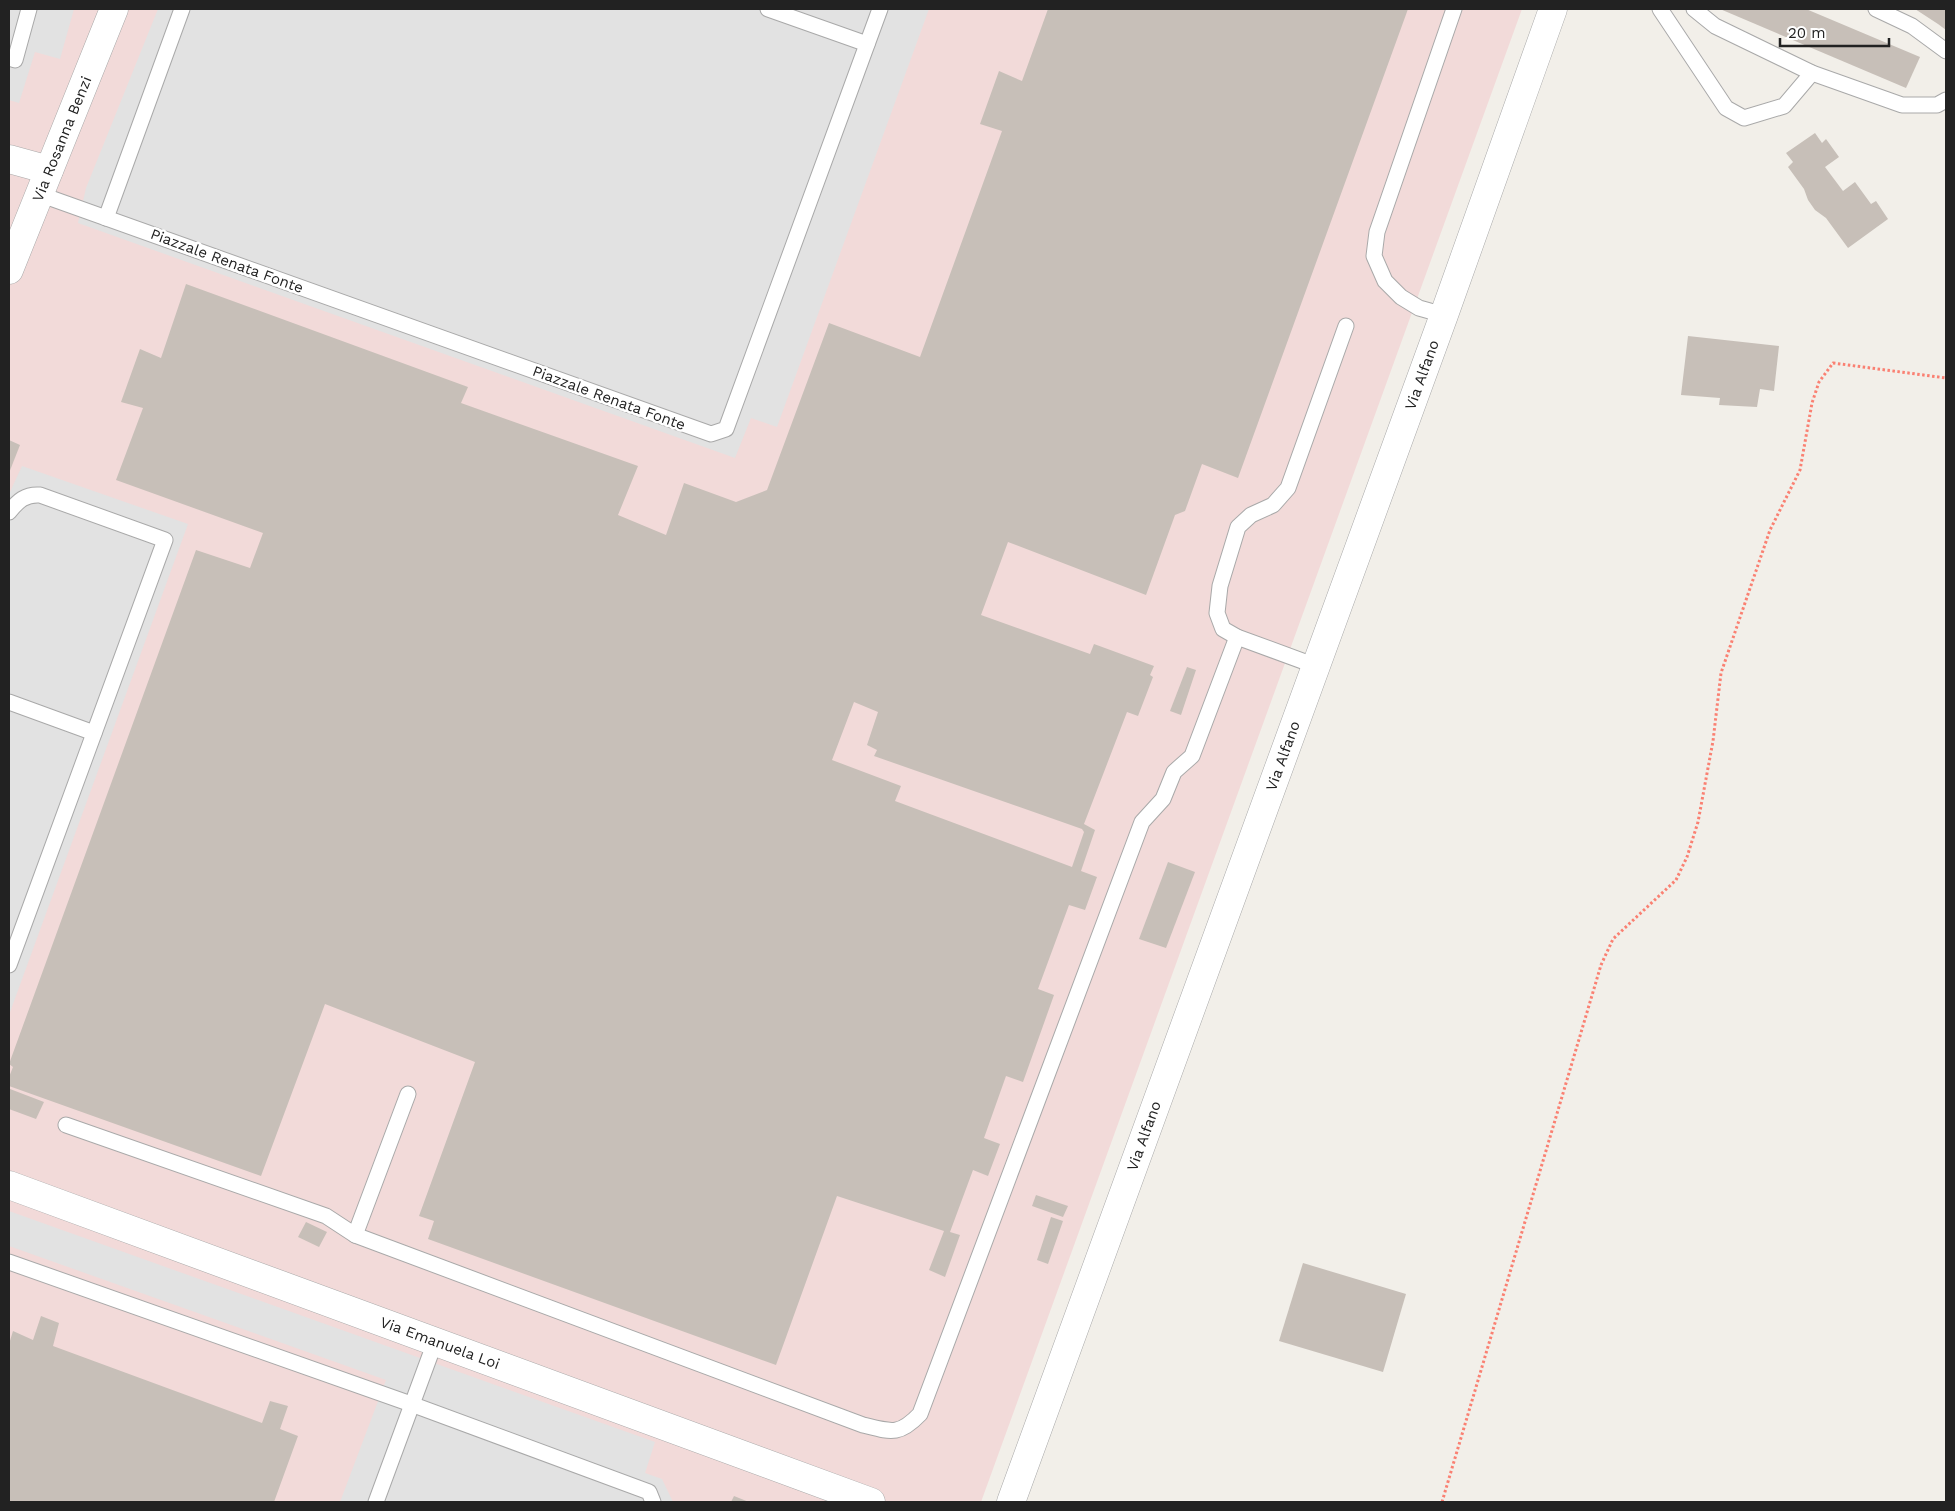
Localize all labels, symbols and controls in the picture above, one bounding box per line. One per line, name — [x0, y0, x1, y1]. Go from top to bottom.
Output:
scale bar — [1780, 15, 1889, 47]
text: 20 m — [1788, 24, 1826, 42]
street label: Via Rosanna Benzi — [29, 74, 95, 204]
street label: Piazzale Renata Fonte — [148, 225, 306, 297]
street label: Via Alfano — [1401, 338, 1443, 412]
street label: Piazzale Renata Fonte — [530, 362, 688, 434]
street label: Via Alfano — [1262, 719, 1304, 793]
street label: Via Alfano — [1123, 1099, 1165, 1173]
street label: Via Emanuela Loi — [378, 1313, 502, 1373]

